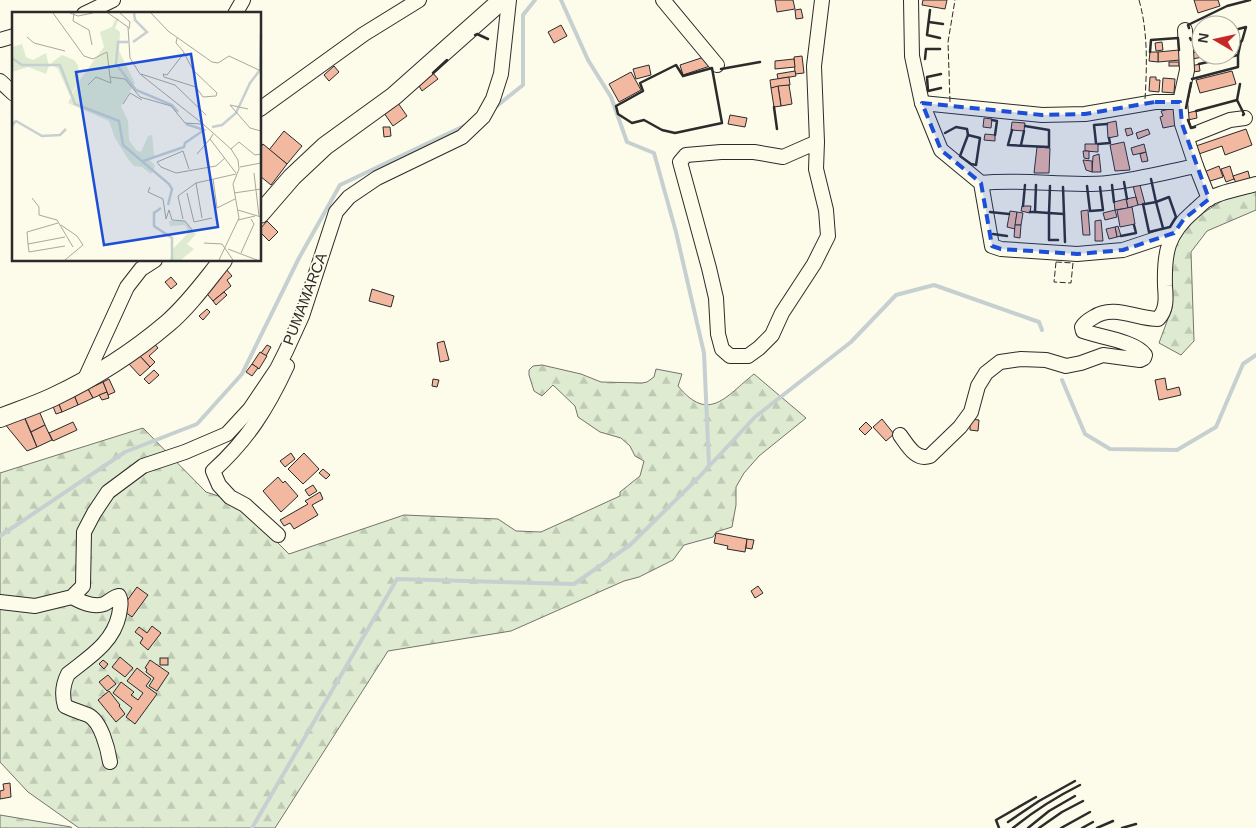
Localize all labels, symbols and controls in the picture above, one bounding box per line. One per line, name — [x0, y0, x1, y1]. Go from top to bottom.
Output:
inset map — [12, 12, 261, 261]
north arrow — [1191, 15, 1241, 65]
text: N — [1194, 32, 1212, 44]
street label: PUMAMARCA — [279, 250, 330, 347]

